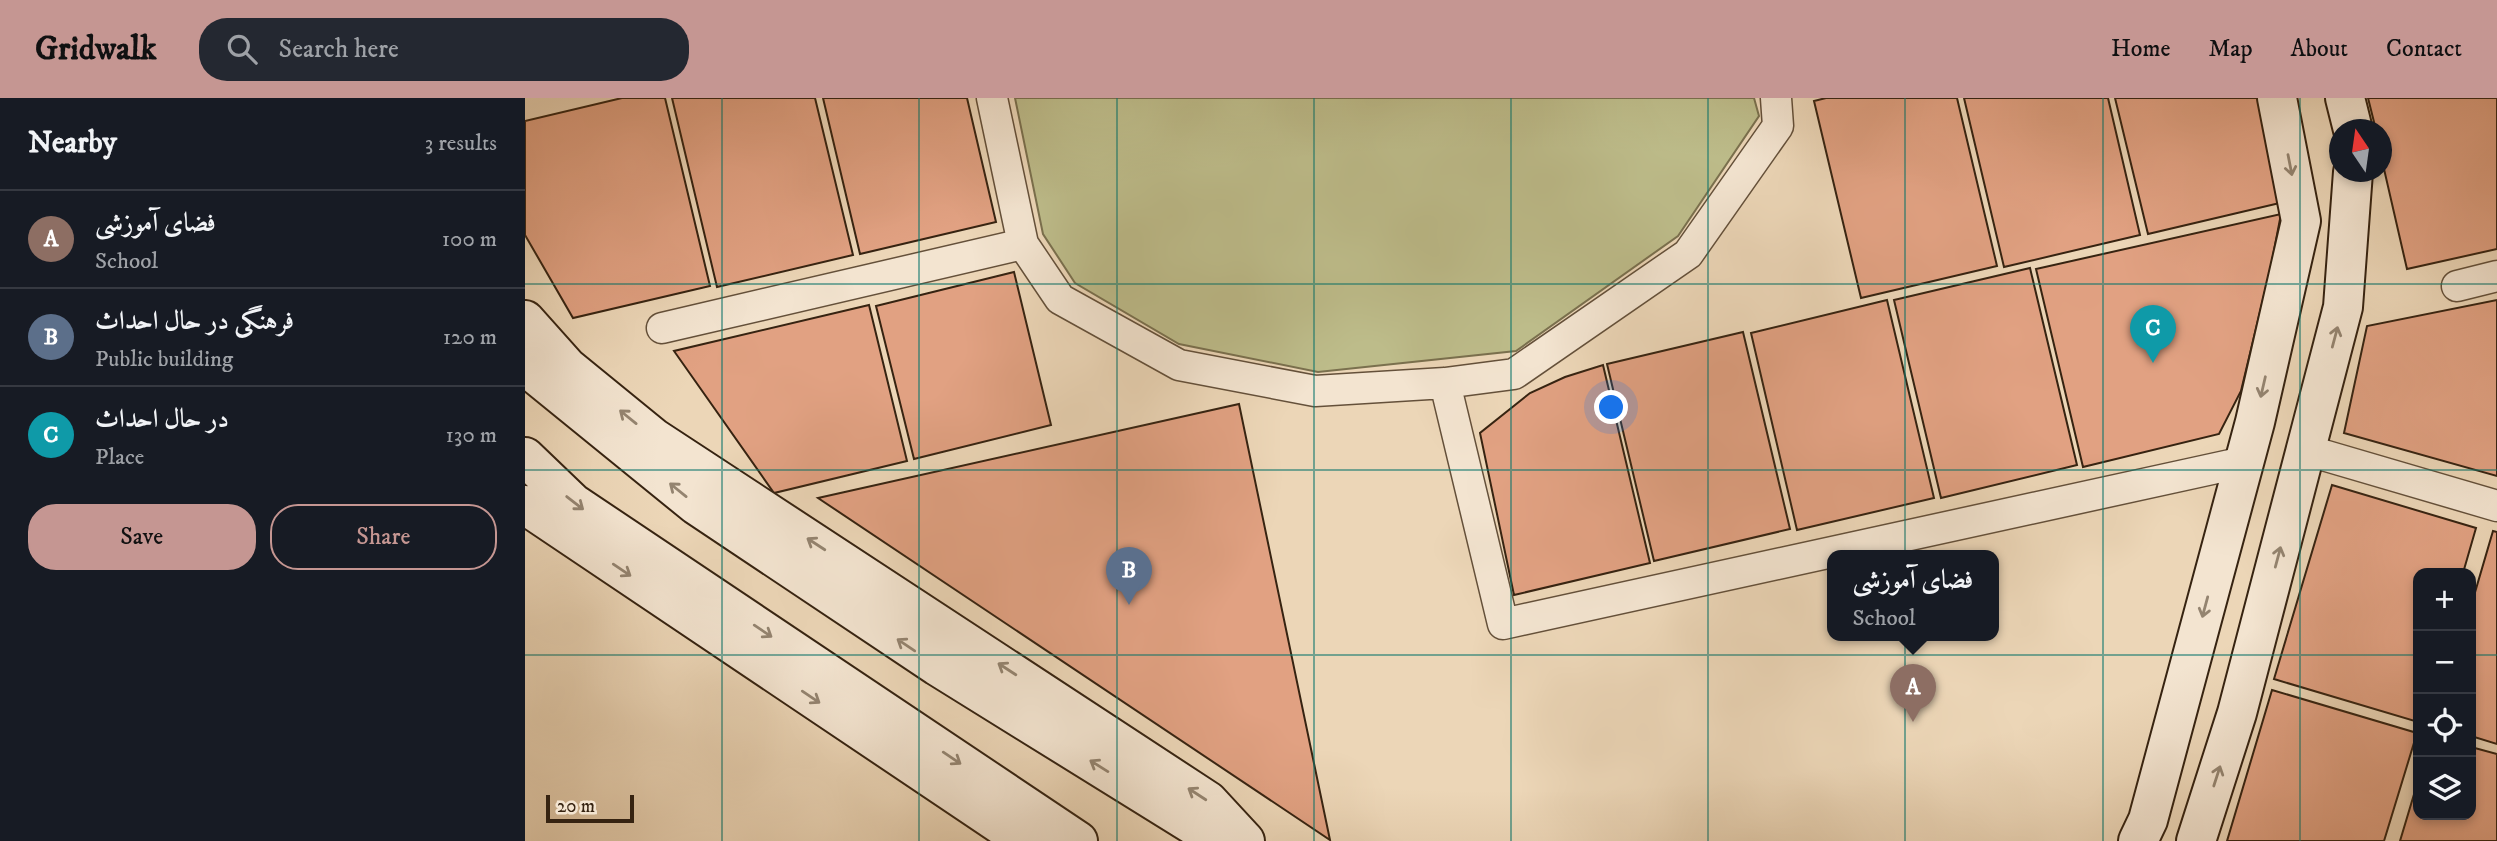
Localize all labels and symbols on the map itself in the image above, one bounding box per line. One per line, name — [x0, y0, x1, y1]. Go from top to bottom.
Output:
north arrow — [2329, 119, 2392, 182]
one-way arrow — [2284, 153, 2297, 176]
pin: C — [2130, 305, 2176, 363]
one-way arrow — [2329, 326, 2342, 349]
one-way arrow — [2256, 375, 2269, 398]
your location — [1594, 390, 1628, 424]
one-way arrow — [619, 409, 637, 425]
one-way arrow — [669, 482, 687, 498]
one-way arrow — [565, 496, 584, 511]
one-way arrow — [807, 537, 827, 551]
one-way arrow — [2272, 546, 2285, 569]
pin: B — [1106, 547, 1152, 605]
one-way arrow — [612, 563, 631, 577]
one-way arrow — [2198, 595, 2211, 618]
one-way arrow — [753, 624, 772, 638]
one-way arrow — [897, 638, 917, 652]
one-way arrow — [997, 661, 1017, 675]
pin: A — [1890, 664, 1936, 722]
one-way arrow — [801, 690, 820, 704]
one-way arrow — [942, 751, 961, 765]
one-way arrow — [1090, 759, 1109, 774]
one-way arrow — [2211, 765, 2224, 787]
one-way arrow — [1187, 786, 1207, 800]
scale bar — [546, 792, 633, 824]

